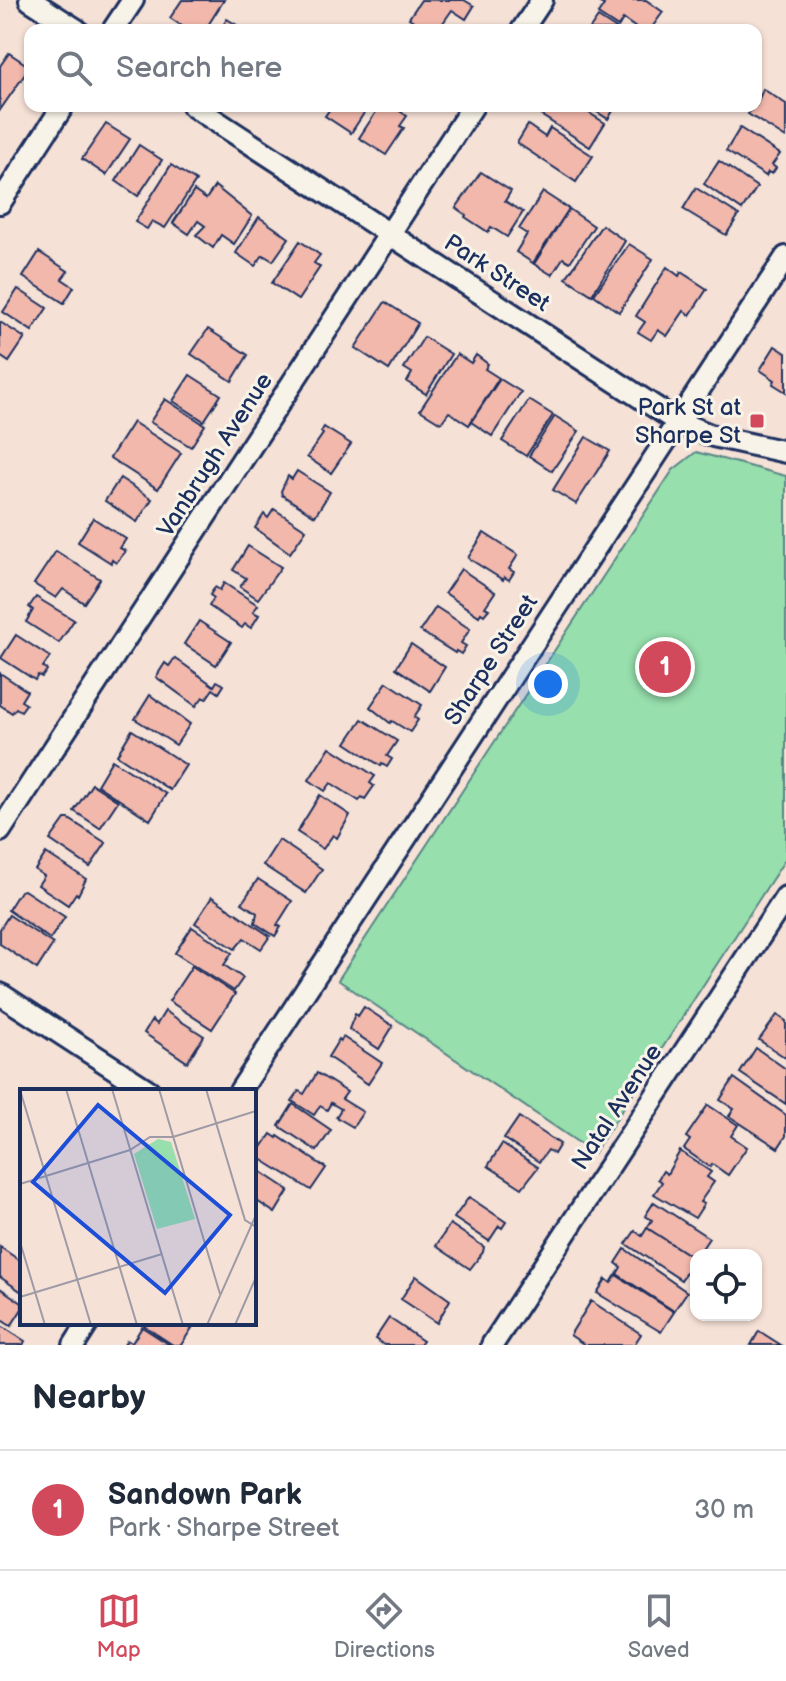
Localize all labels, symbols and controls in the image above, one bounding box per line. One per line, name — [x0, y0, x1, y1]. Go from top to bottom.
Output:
search box — [24, 24, 762, 112]
icon: search — [52, 46, 96, 90]
text: Search here — [116, 50, 282, 86]
street label: Park Street — [439, 228, 556, 318]
street label: Vanbrugh Avenue — [151, 367, 279, 543]
place label: Park St at Sharpe St — [635, 393, 742, 450]
marker: Park St at Sharpe St — [748, 412, 766, 430]
street label: Sharpe Street — [438, 589, 544, 731]
pin: 1 — [639, 637, 691, 697]
your location — [528, 664, 568, 704]
street label: Natal Avenue — [566, 1039, 668, 1175]
inset map — [20, 1089, 256, 1325]
map controls — [690, 1249, 762, 1321]
button: locate — [690, 1249, 762, 1321]
text: Nearby — [32, 1377, 146, 1418]
text: Sandown Park — [108, 1477, 302, 1513]
text: 1 — [53, 1495, 63, 1526]
text: 30 m — [694, 1495, 754, 1526]
text: Park · Sharpe Street — [108, 1513, 339, 1544]
tab: Map — [96, 1589, 141, 1664]
tab: Directions — [334, 1589, 435, 1664]
tab: Saved — [628, 1589, 690, 1664]

